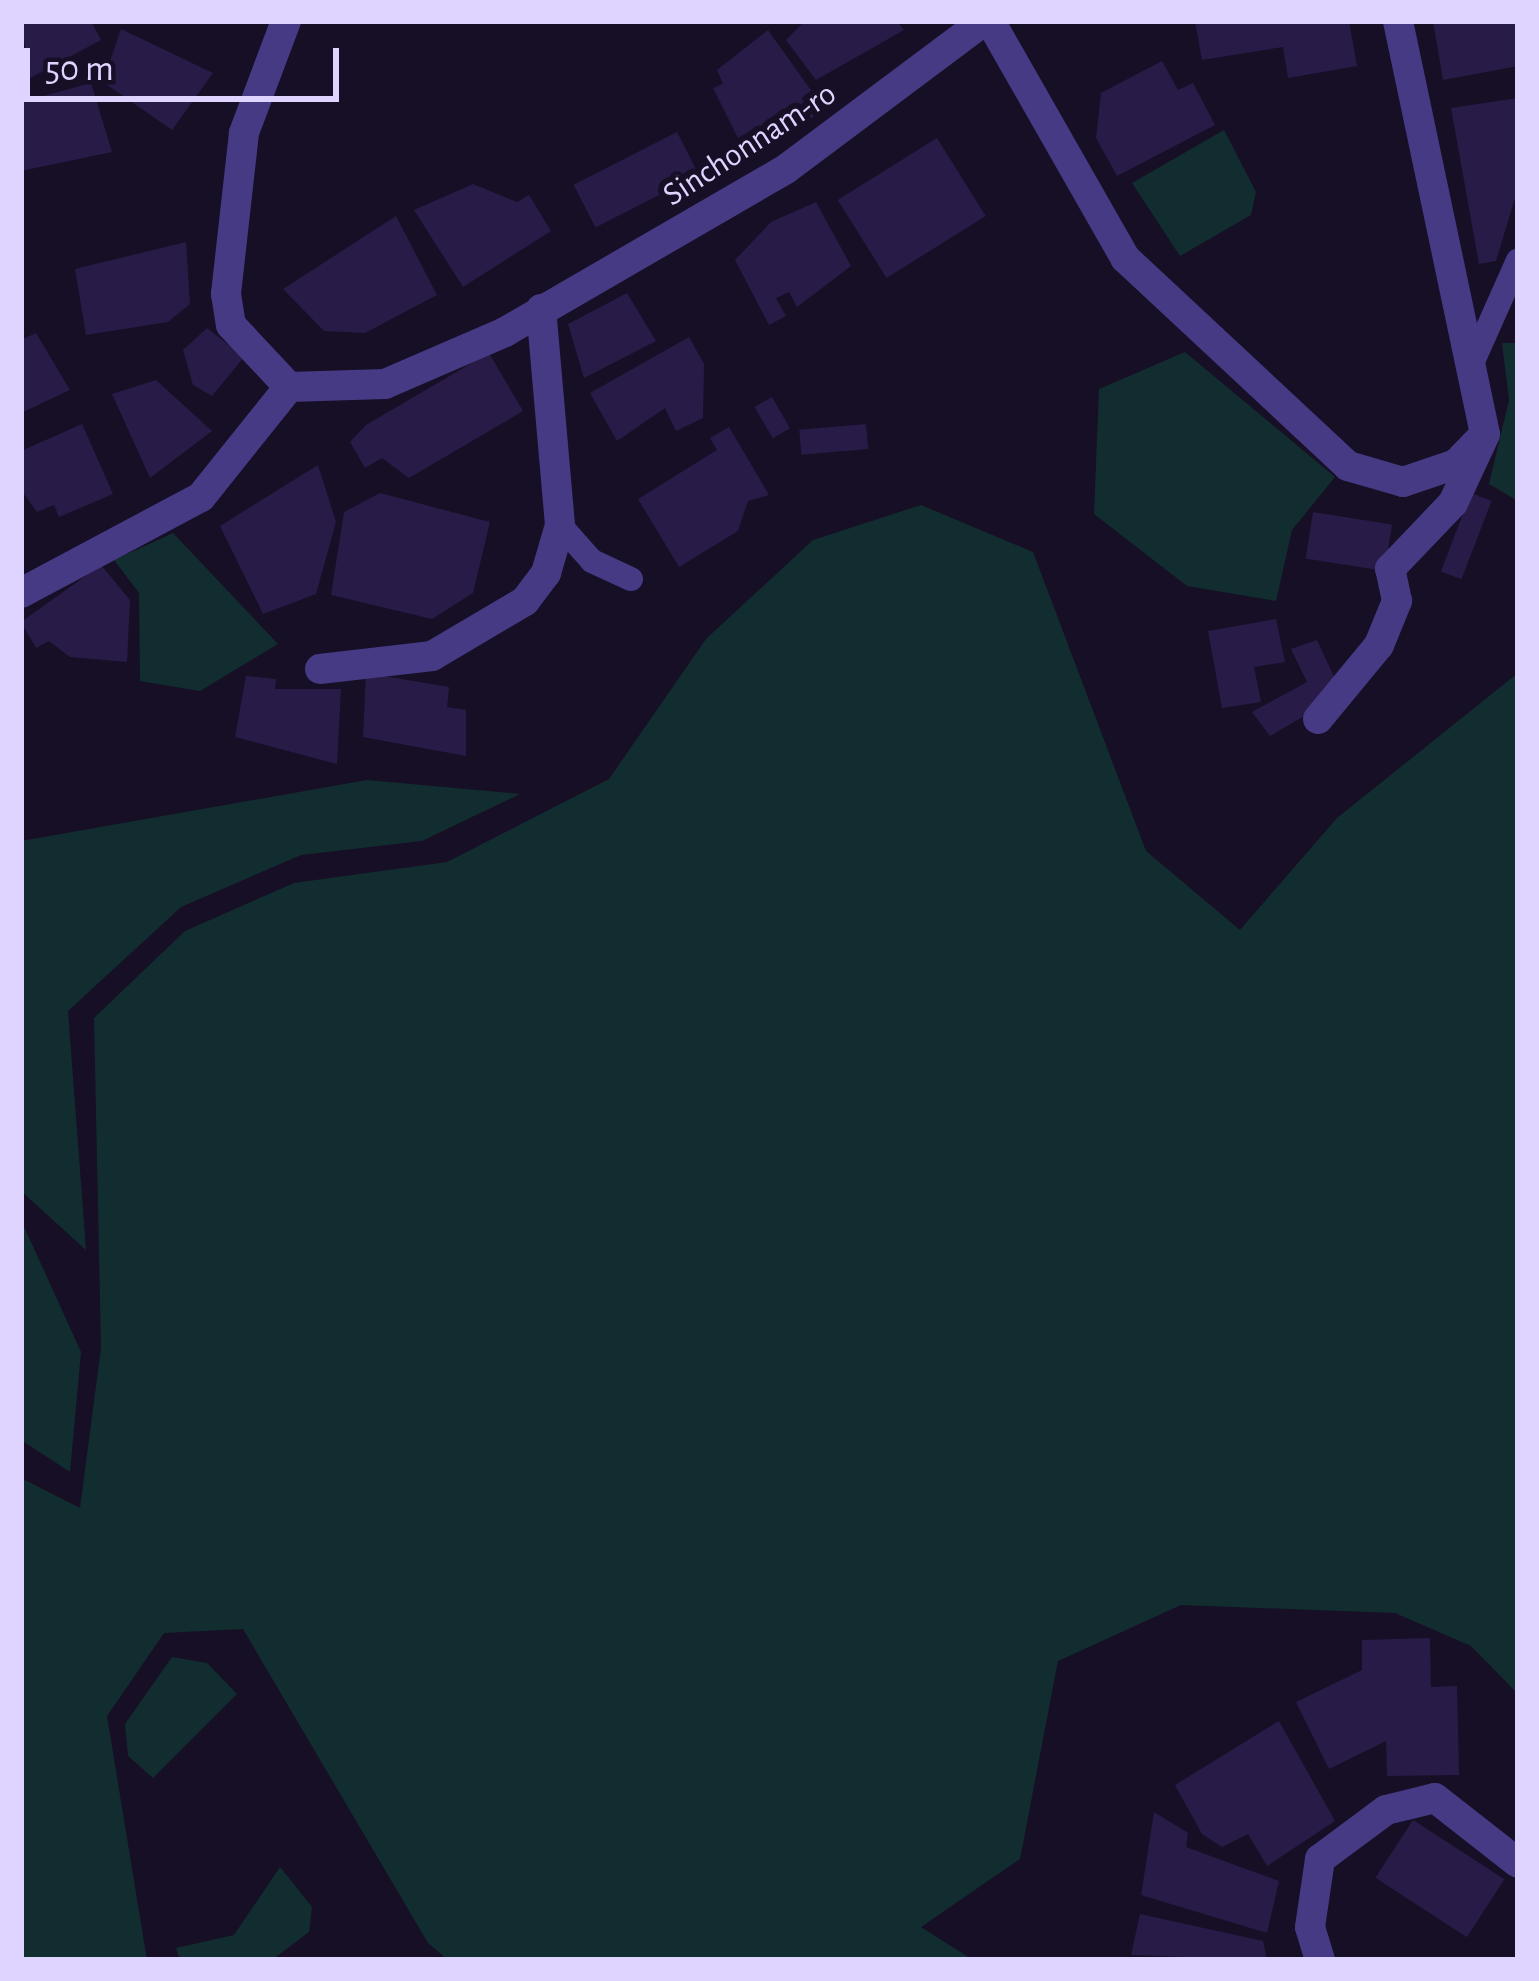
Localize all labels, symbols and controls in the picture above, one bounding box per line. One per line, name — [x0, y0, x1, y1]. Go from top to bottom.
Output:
scale bar — [30, 24, 345, 98]
text: 50 m — [45, 51, 114, 87]
street label: Sinchonnam-ro — [656, 74, 844, 216]

